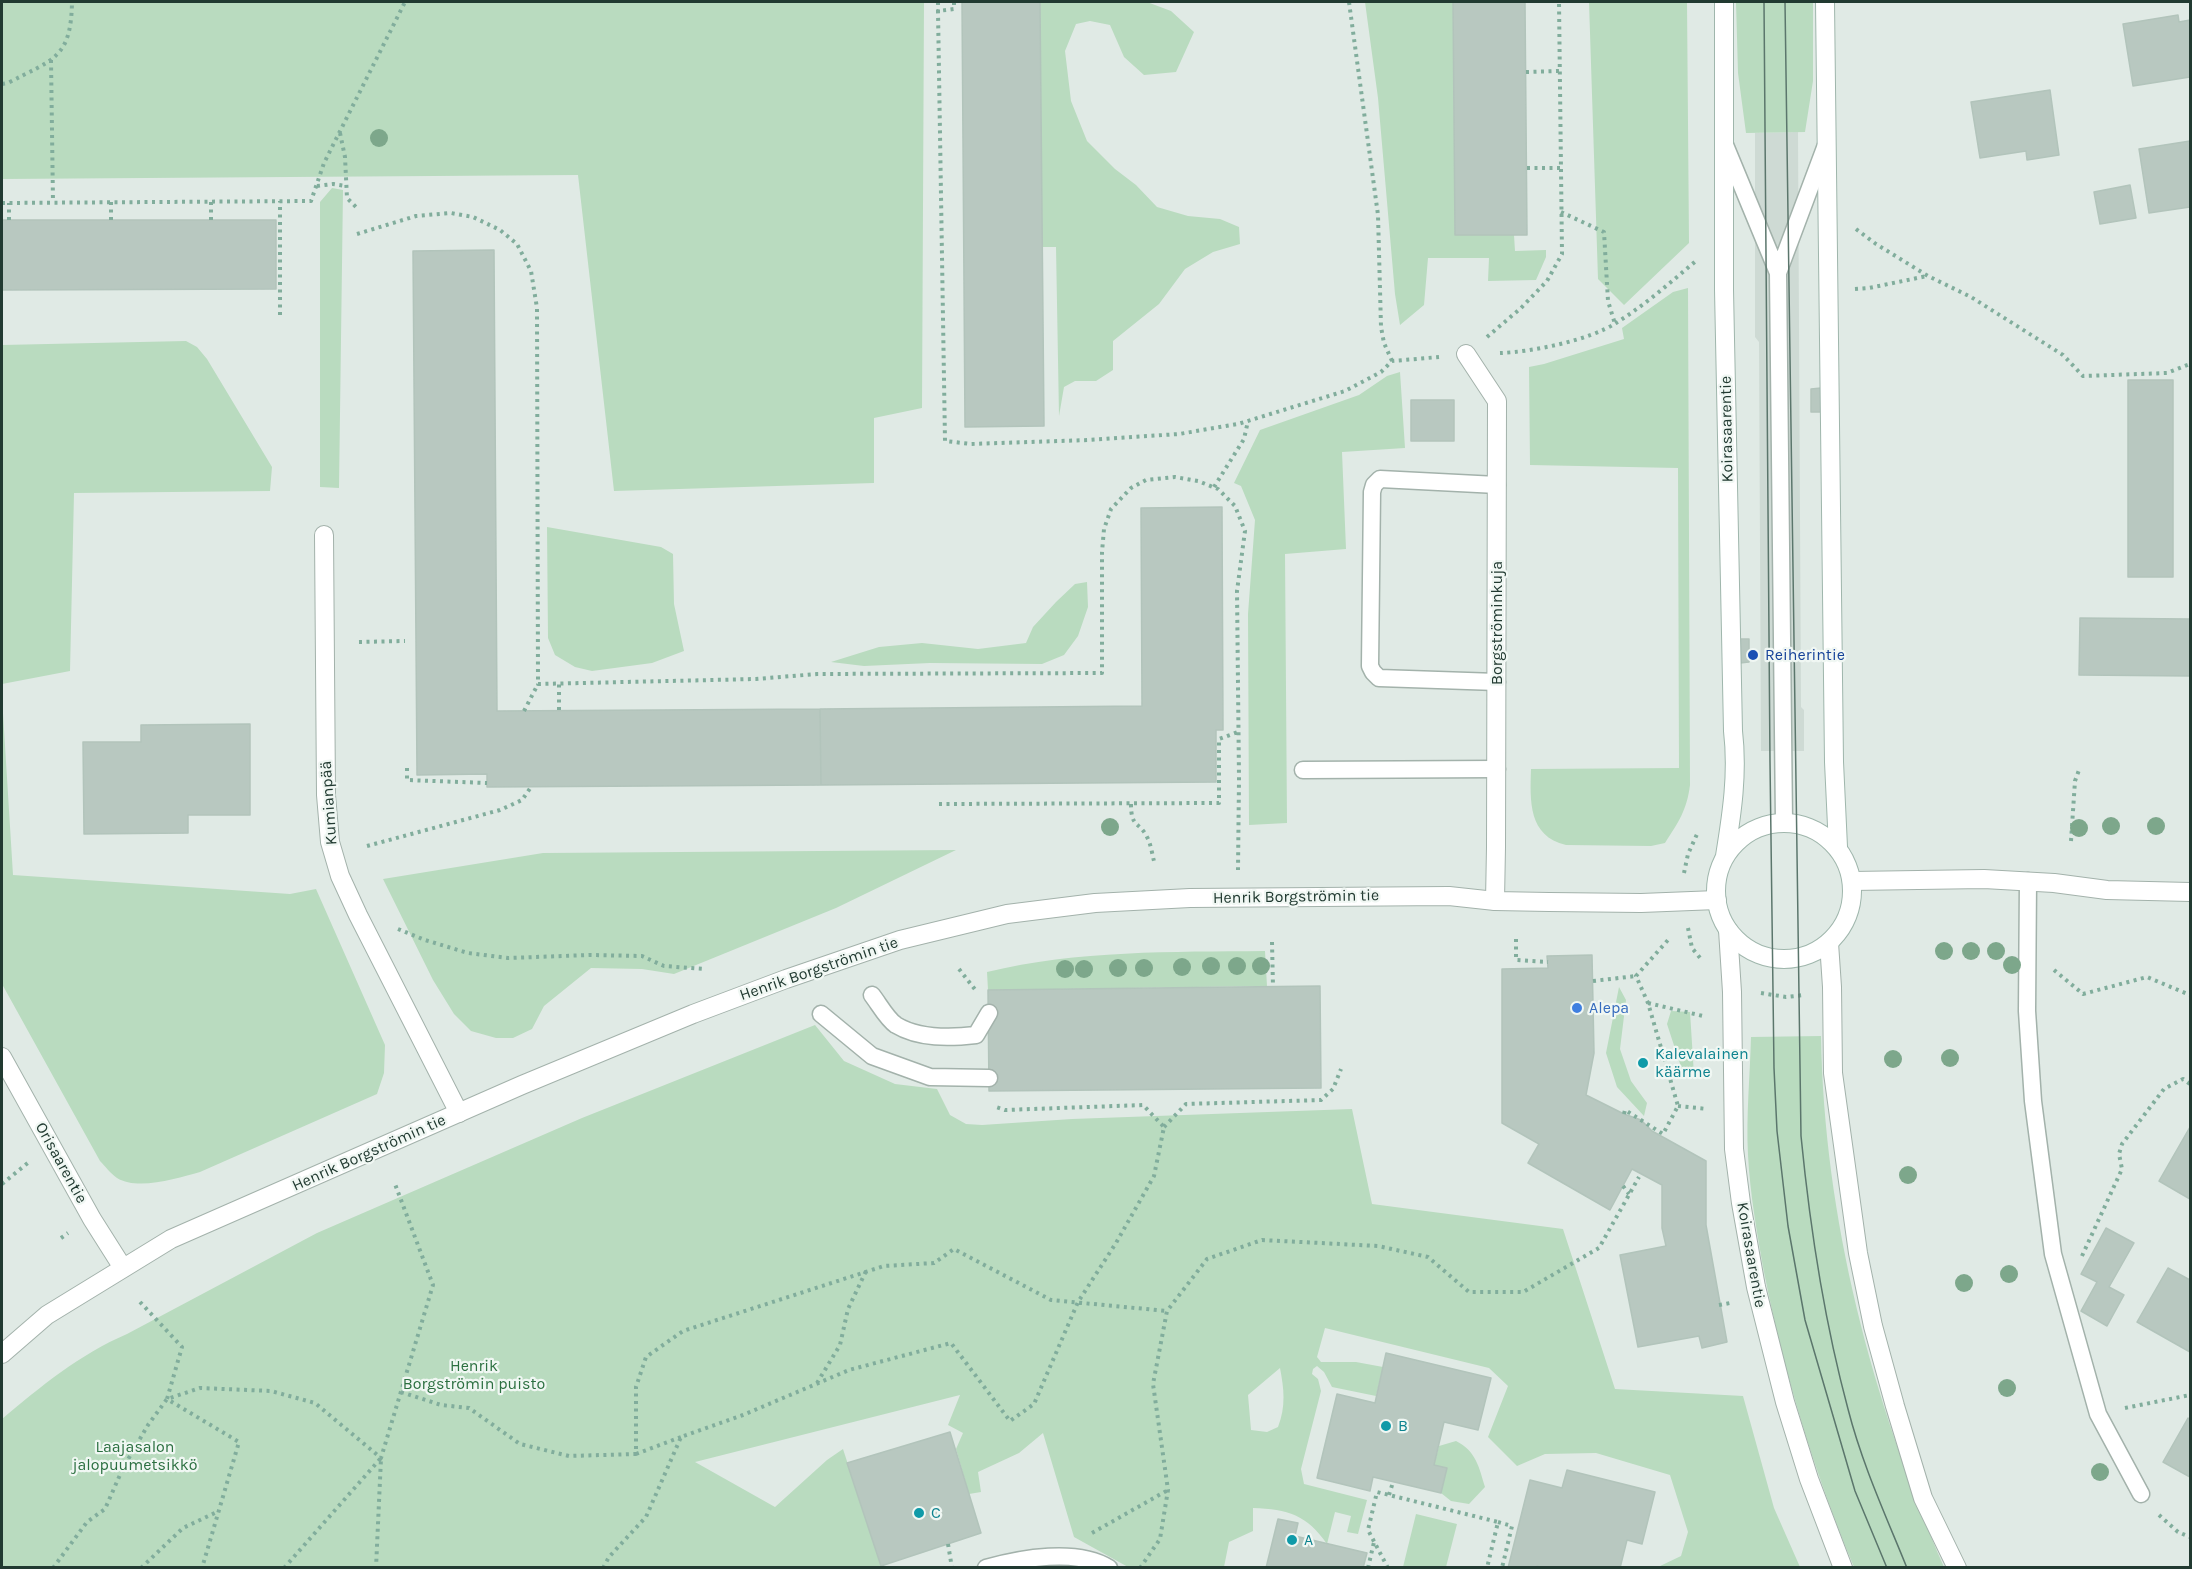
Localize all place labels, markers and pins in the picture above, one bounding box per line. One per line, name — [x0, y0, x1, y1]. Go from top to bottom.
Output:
place label: Reiherintie — [1765, 645, 1845, 665]
marker: Reiherintie — [1746, 648, 1760, 662]
place label: Alepa — [1589, 998, 1629, 1018]
marker: Alepa — [1570, 1001, 1584, 1015]
place label: Kalevalainen käärme — [1655, 1044, 1749, 1082]
marker: Kalevalainen käärme — [1636, 1056, 1650, 1070]
place label: B — [1398, 1416, 1408, 1436]
marker: B — [1379, 1419, 1393, 1433]
place label: C — [931, 1503, 941, 1523]
marker: C — [912, 1506, 926, 1520]
place label: A — [1304, 1530, 1313, 1550]
marker: A — [1285, 1533, 1299, 1547]

